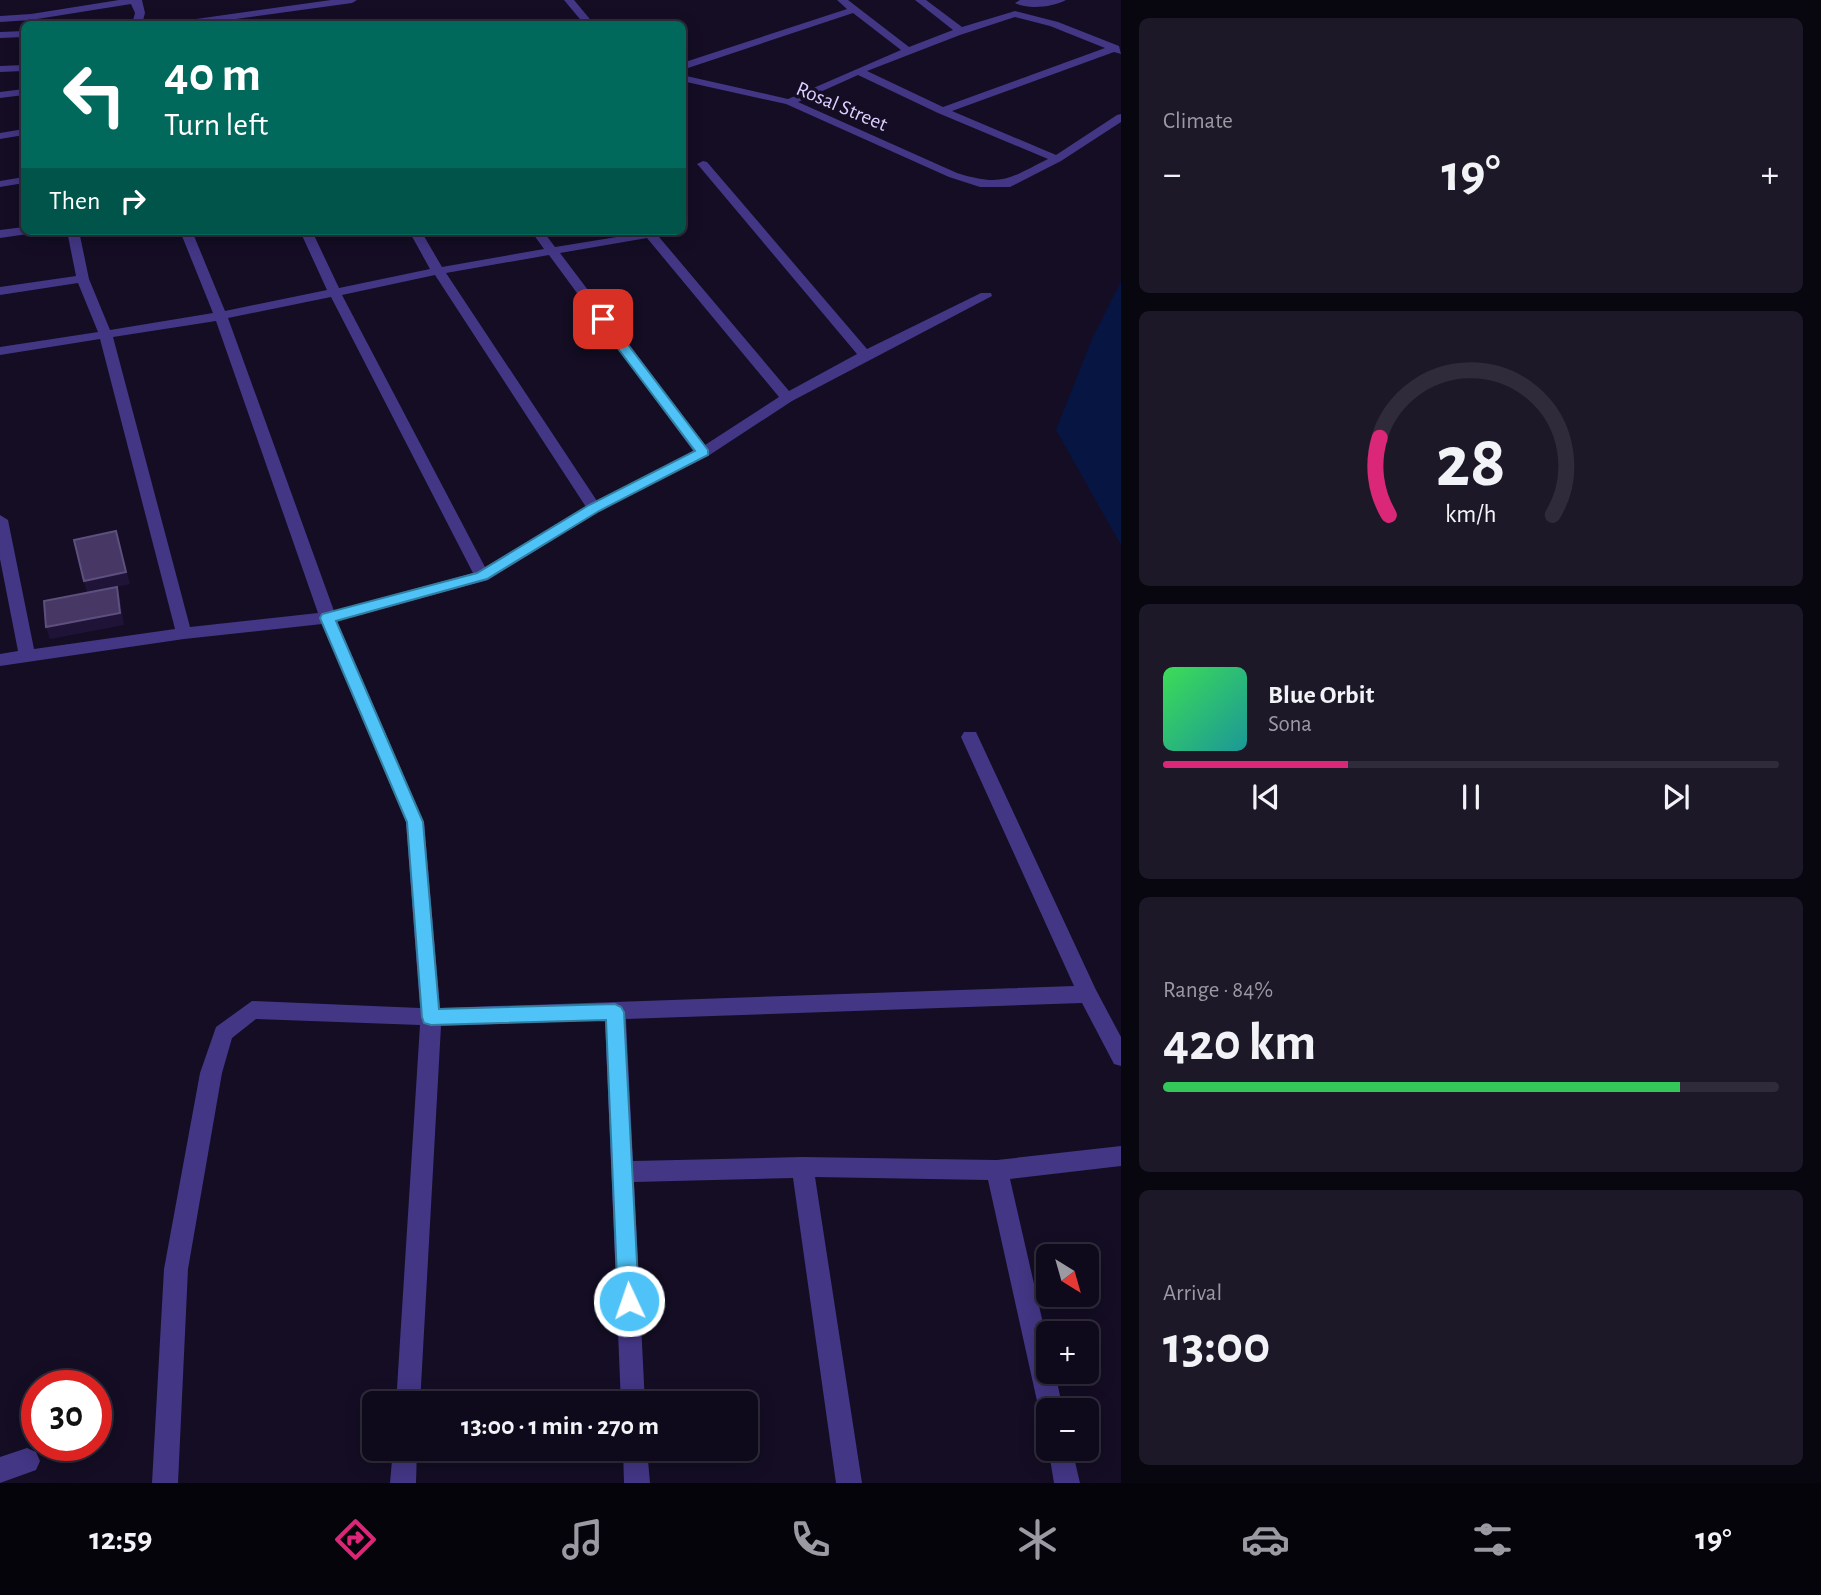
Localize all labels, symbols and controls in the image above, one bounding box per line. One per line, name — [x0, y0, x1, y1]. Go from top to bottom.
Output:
icon: left — [49, 49, 140, 140]
text: 40 m — [164, 51, 261, 100]
street label: Rosal Street — [793, 78, 891, 135]
text: Turn left — [164, 109, 268, 141]
text: Climate — [1163, 110, 1233, 133]
text: 19° — [1441, 148, 1501, 200]
text: − — [1163, 156, 1181, 194]
text: + — [1761, 156, 1779, 194]
icon: right — [114, 182, 152, 220]
text: Then — [49, 188, 100, 214]
pin — [573, 289, 633, 349]
icon: arrive — [584, 300, 622, 338]
text: 28 — [1436, 427, 1506, 500]
text: km/h — [1445, 501, 1497, 526]
text: Blue Orbit — [1268, 682, 1374, 708]
text: Sona — [1268, 713, 1312, 736]
icon: previous — [1247, 778, 1285, 816]
icon: pause — [1452, 778, 1490, 816]
icon: next — [1657, 778, 1695, 816]
text: Range · 84% — [1163, 979, 1273, 1002]
text: 420 km — [1163, 1017, 1316, 1069]
north arrow — [1036, 1244, 1099, 1307]
map controls — [1036, 1244, 1099, 1461]
position arrow — [592, 1264, 666, 1338]
text: Arrival — [1163, 1282, 1222, 1305]
text: 13:00 — [1163, 1320, 1270, 1372]
button: + — [1036, 1321, 1099, 1384]
speed limit sign: 30 — [21, 1370, 112, 1461]
button: − — [1036, 1398, 1099, 1461]
text: 13:00 · 1 min · 270 m — [461, 1413, 659, 1439]
icon: directions — [331, 1515, 380, 1564]
icon: music — [558, 1515, 607, 1564]
icon: phone — [786, 1515, 835, 1564]
icon: climate — [1013, 1515, 1062, 1564]
icon: car — [1241, 1515, 1290, 1564]
icon: filters — [1468, 1515, 1517, 1564]
text: 12:59 — [89, 1523, 152, 1555]
text: 19° — [1695, 1523, 1732, 1555]

